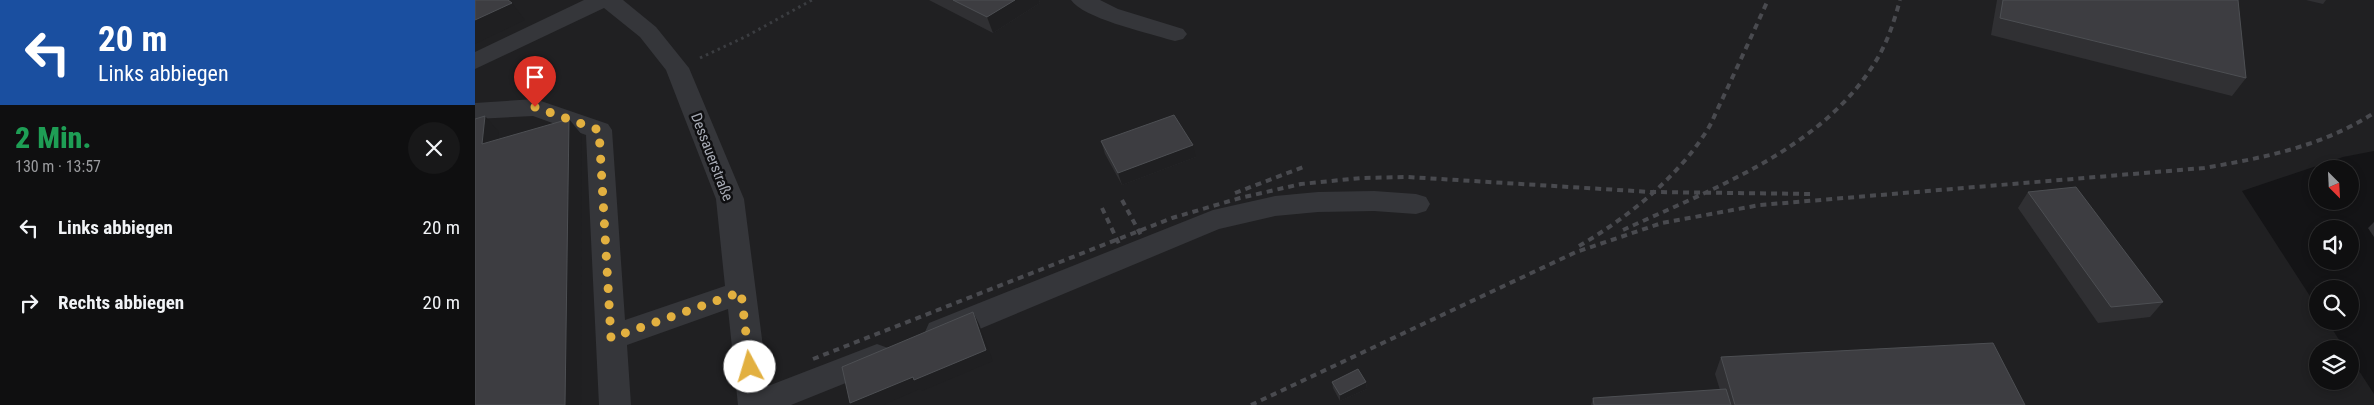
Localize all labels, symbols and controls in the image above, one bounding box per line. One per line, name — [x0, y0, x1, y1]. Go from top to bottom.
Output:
text: 20 m — [98, 19, 167, 60]
icon: left — [15, 20, 80, 85]
pin — [514, 56, 556, 107]
text: Links abbiegen — [98, 61, 229, 86]
icon: arrive — [521, 63, 549, 91]
street label: Dessauerstraße — [687, 110, 737, 204]
text: 2 Min. — [15, 120, 91, 155]
button: close — [408, 122, 460, 174]
text: 130 m · 13:57 — [15, 157, 101, 176]
north arrow — [2309, 160, 2359, 210]
map controls — [2309, 160, 2359, 390]
icon: left — [15, 214, 43, 242]
text: Links abbiegen — [58, 216, 173, 239]
text: 20 m — [423, 216, 460, 239]
button: sound — [2309, 220, 2359, 270]
button: search — [2309, 280, 2359, 330]
icon: right — [15, 289, 43, 317]
text: Rechts abbiegen — [58, 291, 184, 314]
text: 20 m — [423, 291, 460, 314]
position arrow — [723, 340, 775, 392]
button: layers — [2309, 340, 2359, 390]

